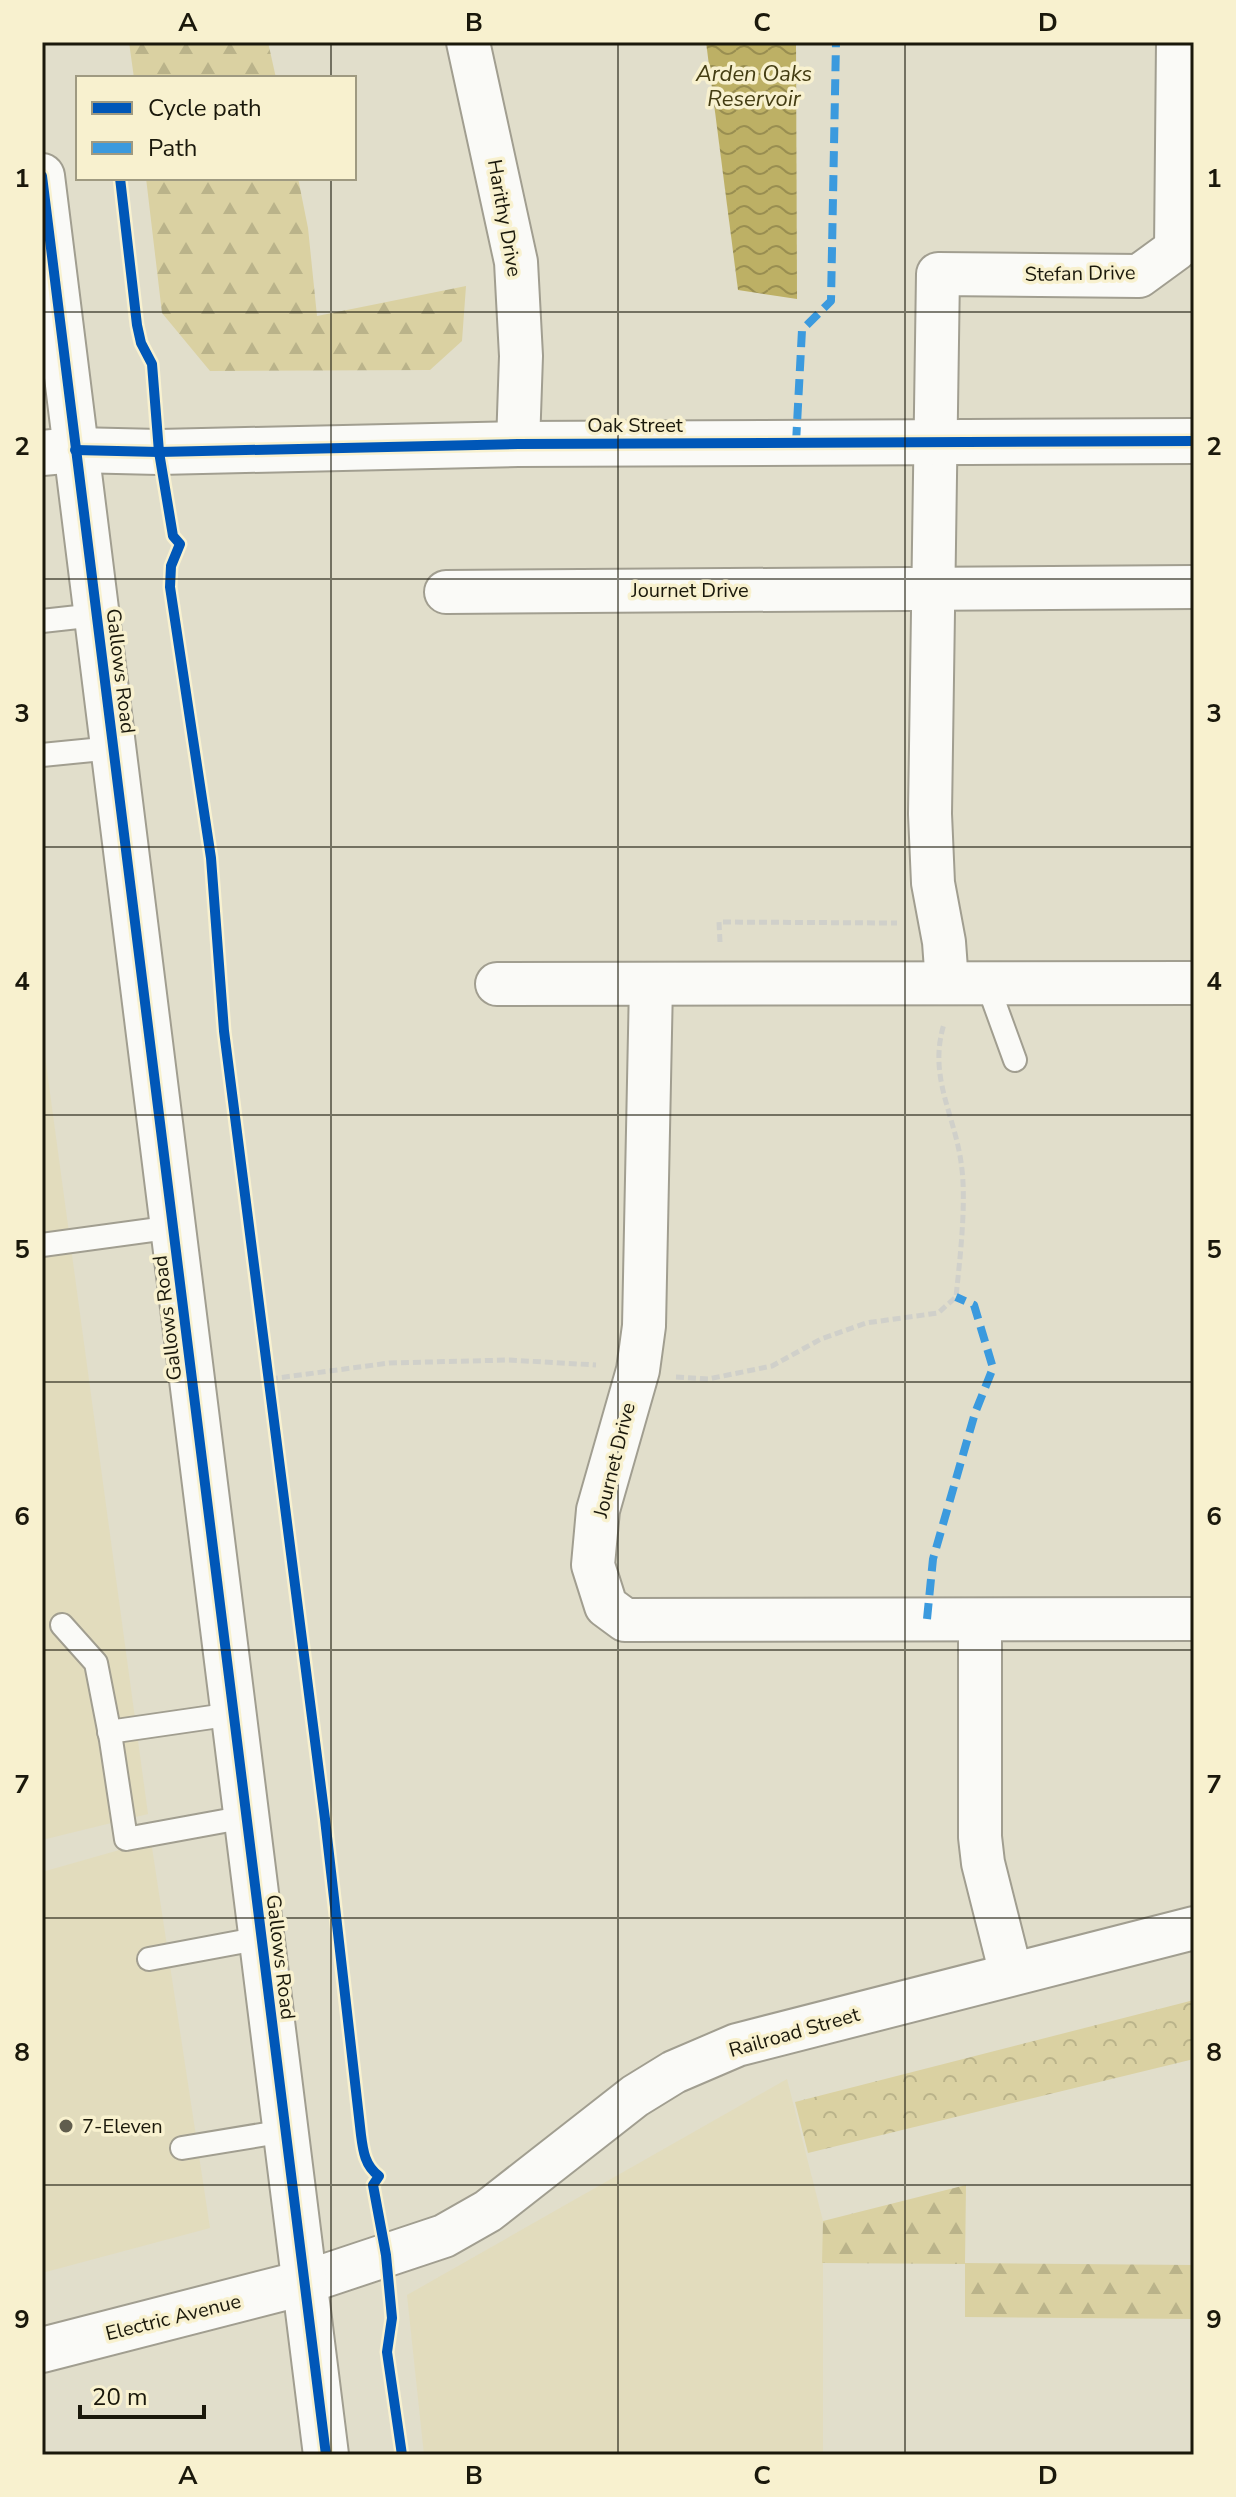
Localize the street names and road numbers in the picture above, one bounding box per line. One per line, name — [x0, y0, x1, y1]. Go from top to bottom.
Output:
street label: Harithy Drive — [481, 157, 528, 279]
street label: Stefan Drive — [1024, 259, 1136, 288]
street label: Oak Street — [587, 412, 684, 439]
street label: Journet Drive — [630, 577, 749, 604]
street label: Gallows Road — [99, 607, 142, 735]
street label: Gallows Road — [146, 1254, 189, 1382]
street label: Journet Drive — [587, 1400, 642, 1521]
street label: Gallows Road — [259, 1893, 302, 2021]
street label: Railroad Street — [726, 2001, 864, 2064]
street label: Electric Avenue — [103, 2288, 244, 2347]

